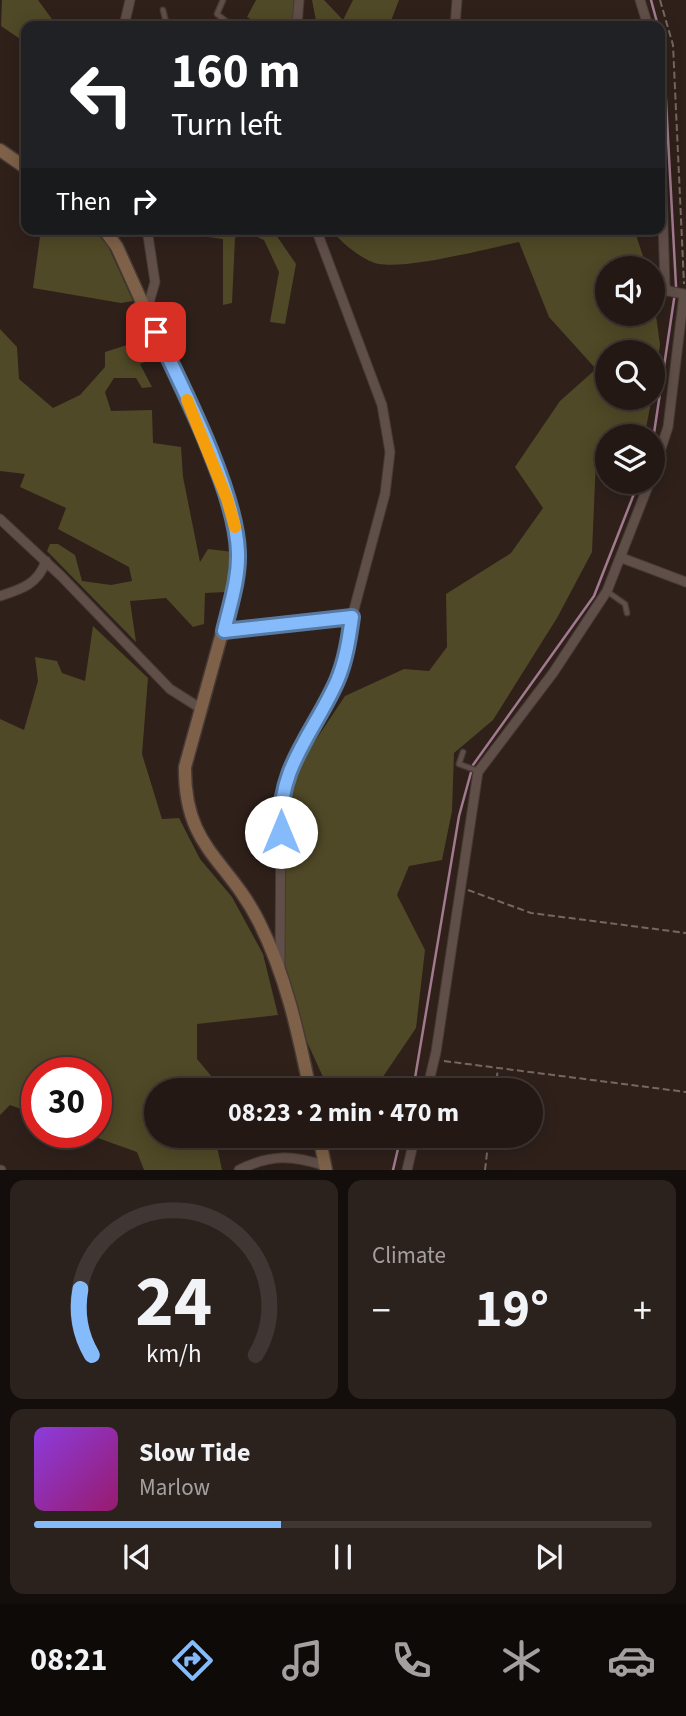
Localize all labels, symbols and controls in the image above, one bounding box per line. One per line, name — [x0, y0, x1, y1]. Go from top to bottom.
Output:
text: 160 m — [171, 37, 300, 107]
icon: left — [56, 49, 147, 140]
text: Turn left — [171, 102, 282, 148]
icon: right — [125, 182, 163, 220]
text: Then — [56, 183, 111, 220]
map controls — [595, 256, 665, 494]
button: sound — [595, 256, 665, 326]
pin — [126, 302, 186, 362]
icon: arrive — [137, 313, 175, 351]
button: search — [595, 340, 665, 410]
button: layers — [595, 424, 665, 494]
position arrow — [244, 795, 318, 869]
speed limit sign: 30 — [21, 1057, 112, 1148]
text: 08:23 · 2 min · 470 m — [228, 1094, 459, 1131]
text: Climate — [372, 1239, 446, 1272]
text: 24 — [136, 1251, 212, 1355]
text: 19° — [475, 1273, 549, 1347]
text: − — [372, 1284, 391, 1338]
text: + — [633, 1284, 652, 1338]
text: km/h — [146, 1336, 202, 1372]
text: Slow Tide — [139, 1434, 250, 1471]
text: Marlow — [139, 1471, 210, 1504]
icon: previous — [118, 1538, 156, 1576]
icon: pause — [324, 1538, 362, 1576]
icon: next — [530, 1538, 568, 1576]
icon: directions — [168, 1636, 217, 1685]
icon: music — [278, 1636, 327, 1685]
icon: phone — [387, 1636, 436, 1685]
icon: climate — [497, 1636, 546, 1685]
icon: car — [607, 1636, 656, 1685]
text: 08:21 — [30, 1637, 108, 1683]

